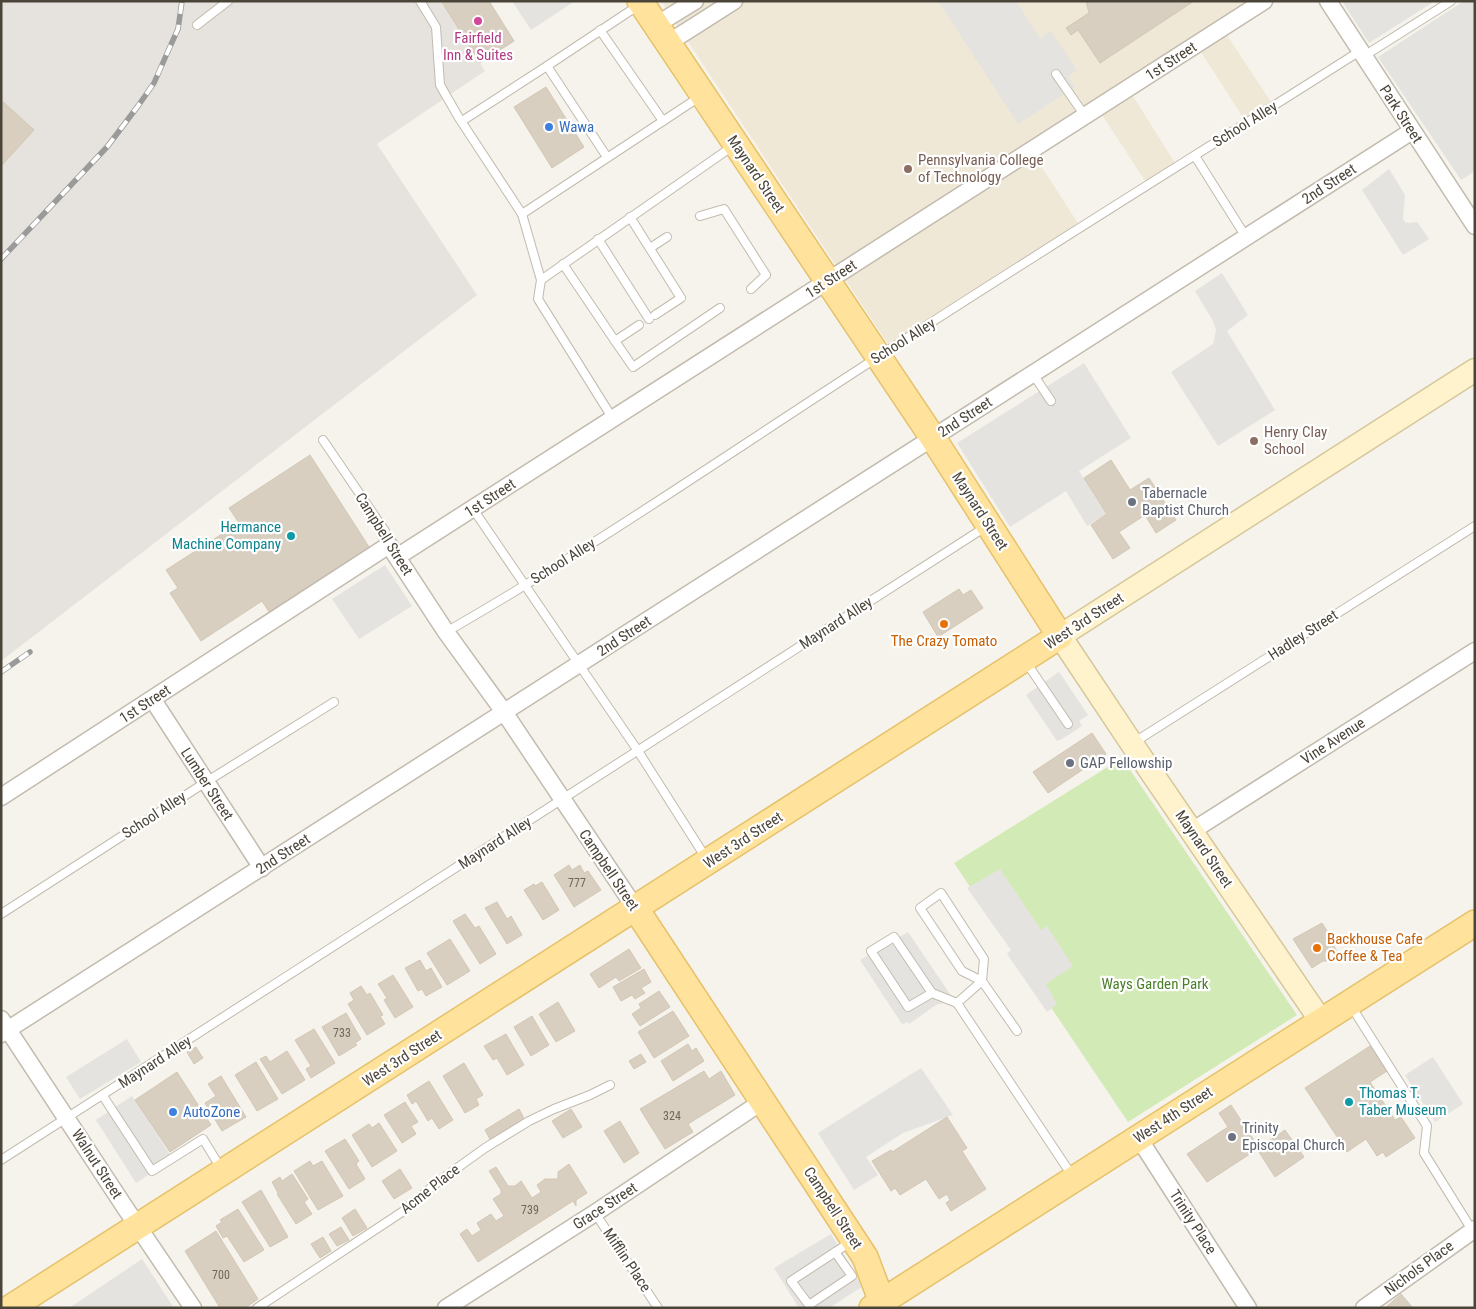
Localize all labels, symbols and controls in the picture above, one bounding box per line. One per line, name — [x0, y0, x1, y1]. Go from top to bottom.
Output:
marker: Fairfield Inn & Suites — [472, 15, 484, 27]
place label: Fairfield Inn & Suites — [443, 29, 513, 64]
street label: 1st Street — [1142, 38, 1200, 84]
street label: Park Street — [1376, 82, 1426, 146]
street label: School Alley — [1209, 97, 1281, 151]
place label: Wawa — [559, 118, 594, 136]
marker: Wawa — [543, 121, 555, 133]
street label: Maynard Street — [723, 132, 789, 216]
place label: Pennsylvania College of Technology — [918, 151, 1044, 186]
street label: 2nd Street — [1299, 160, 1359, 208]
marker: Pennsylvania College of Technology — [902, 163, 914, 175]
street label: 1st Street — [802, 256, 860, 302]
street label: School Alley — [867, 314, 939, 368]
street label: 2nd Street — [935, 393, 995, 441]
place label: Henry Clay School — [1264, 423, 1327, 458]
marker: Henry Clay School — [1248, 435, 1260, 447]
street label: Maynard Street — [948, 469, 1012, 553]
street label: 1st Street — [461, 475, 519, 521]
place label: Tabernacle Baptist Church — [1142, 484, 1229, 519]
street label: Campbell Street — [351, 489, 417, 579]
marker: Tabernacle Baptist Church — [1126, 496, 1138, 508]
place label: Hermance Machine Company — [172, 518, 281, 553]
marker: Hermance Machine Company — [285, 530, 297, 542]
street label: School Alley — [527, 534, 599, 588]
street label: West 3rd Street — [1041, 589, 1127, 653]
street label: Maynard Alley — [796, 593, 876, 653]
street label: Hadley Street — [1265, 606, 1341, 664]
street label: 2nd Street — [594, 612, 654, 660]
marker: The Crazy Tomato — [938, 618, 950, 630]
place label: The Crazy Tomato — [891, 632, 997, 650]
street label: 1st Street — [116, 681, 174, 727]
street label: Vine Avenue — [1298, 714, 1368, 768]
street label: Lumber Street — [177, 744, 237, 824]
place label: GAP Fellowship — [1080, 754, 1172, 772]
marker: GAP Fellowship — [1064, 757, 1076, 769]
street label: School Alley — [119, 788, 189, 842]
street label: Maynard Street — [1171, 807, 1237, 891]
street label: West 3rd Street — [700, 808, 786, 872]
street label: Maynard Alley — [455, 813, 535, 873]
street label: Campbell Street — [575, 826, 643, 914]
street label: 2nd Street — [253, 830, 313, 878]
house number: 777 — [568, 876, 586, 890]
place label: Backhouse Cafe Coffee & Tea — [1327, 930, 1423, 965]
marker: Backhouse Cafe Coffee & Tea — [1311, 942, 1323, 954]
park label: Ways Garden Park — [1101, 975, 1209, 993]
house number: 733 — [333, 1026, 351, 1040]
street label: West 3rd Street — [359, 1026, 445, 1090]
street label: Maynard Alley — [115, 1032, 195, 1092]
street label: West 4th Street — [1130, 1083, 1216, 1147]
place label: Thomas T. Taber Museum — [1359, 1084, 1447, 1119]
marker: Thomas T. Taber Museum — [1343, 1096, 1355, 1108]
place label: AutoZone — [183, 1103, 240, 1121]
marker: AutoZone — [167, 1106, 179, 1118]
house number: 324 — [663, 1109, 681, 1123]
place label: Trinity Episcopal Church — [1242, 1119, 1345, 1154]
street label: Walnut Street — [68, 1126, 126, 1202]
marker: Trinity Episcopal Church — [1226, 1131, 1238, 1143]
street label: Acme Place — [397, 1160, 463, 1218]
street label: Campbell Street — [800, 1164, 866, 1252]
street label: Grace Street — [570, 1179, 640, 1233]
street label: Trinity Place — [1166, 1186, 1220, 1258]
house number: 739 — [521, 1203, 539, 1217]
street label: Mifflin Place — [599, 1225, 655, 1295]
street label: Nichols Place — [1381, 1237, 1457, 1299]
house number: 700 — [212, 1268, 230, 1282]

